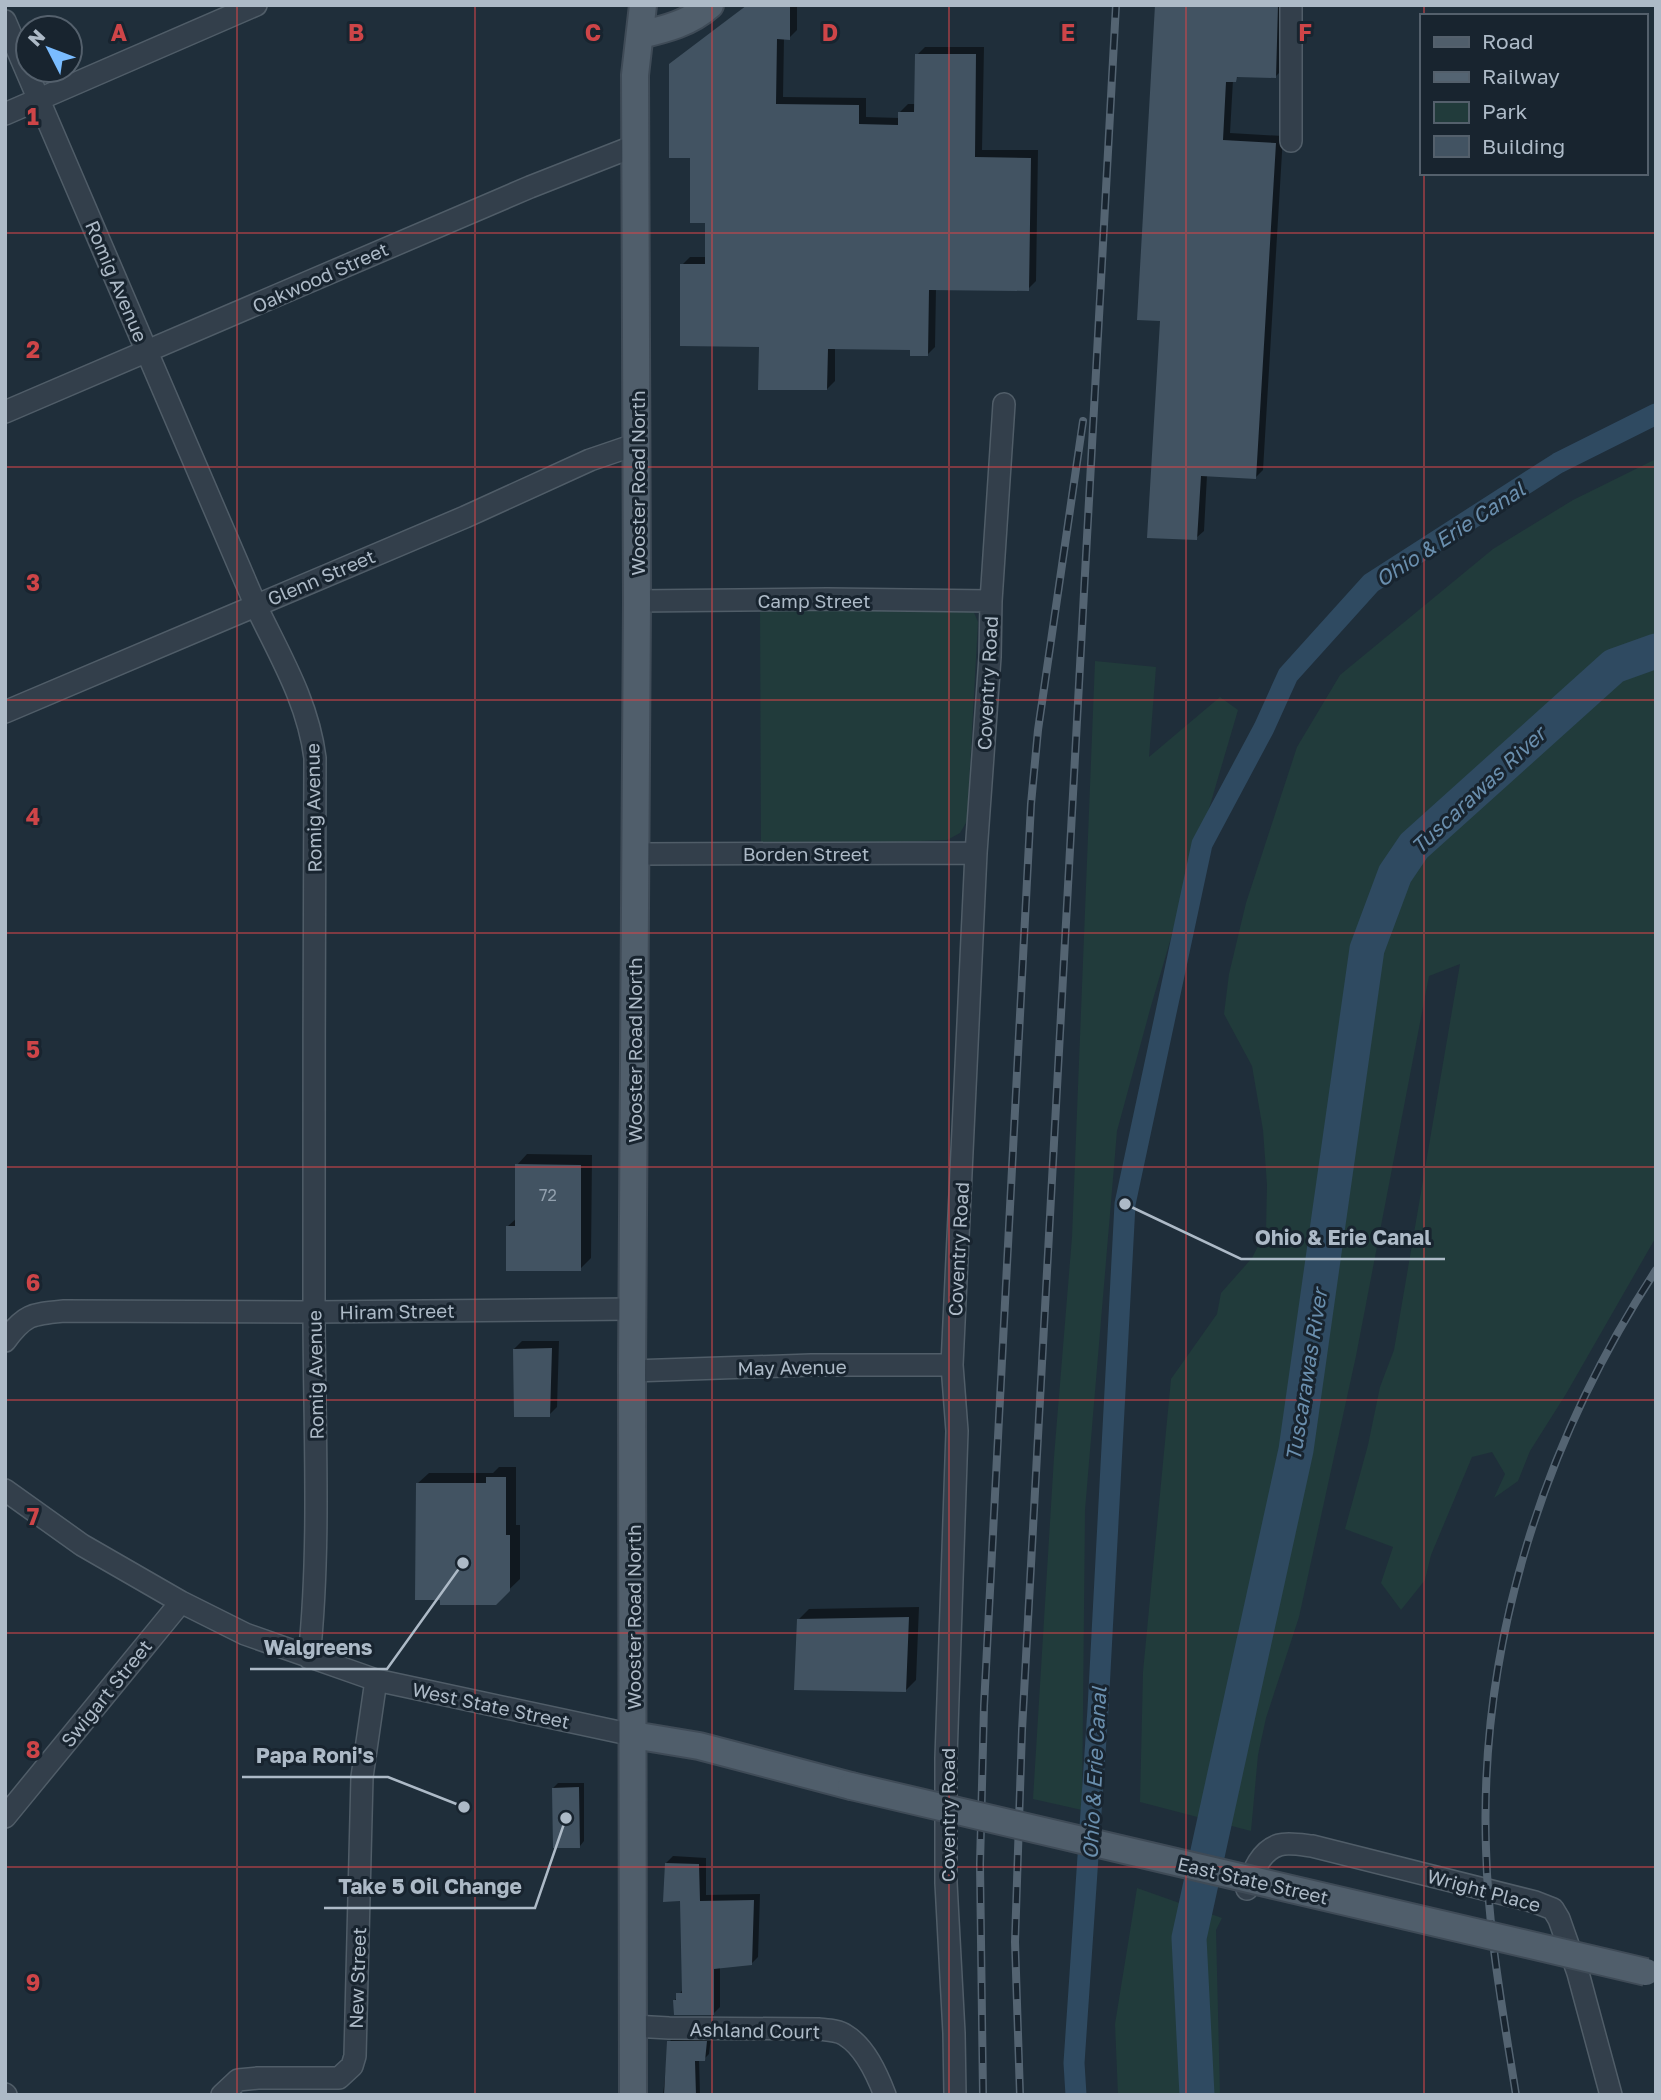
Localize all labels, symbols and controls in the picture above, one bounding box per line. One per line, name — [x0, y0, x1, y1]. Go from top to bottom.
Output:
north arrow — [14, 14, 84, 84]
legend — [1420, 14, 1647, 175]
text: A — [111, 18, 128, 46]
text: B — [348, 18, 364, 46]
text: C — [585, 18, 601, 46]
text: D — [822, 18, 838, 46]
text: E — [1061, 18, 1075, 46]
text: F — [1298, 18, 1312, 46]
text: N — [23, 24, 49, 50]
text: Road — [1482, 28, 1533, 54]
text: Railway — [1482, 63, 1560, 89]
text: Park — [1482, 98, 1528, 124]
text: 1 — [27, 102, 39, 130]
text: Building — [1482, 133, 1565, 159]
street label: Romig Avenue — [81, 217, 153, 345]
street label: Oakwood Street — [248, 237, 392, 317]
text: 2 — [26, 335, 40, 363]
street label: Wooster Road North — [626, 390, 649, 576]
water label: Ohio & Erie Canal — [1370, 475, 1531, 592]
street label: Glenn Street — [264, 544, 378, 610]
text: 3 — [26, 568, 40, 596]
street label: Camp Street — [757, 589, 871, 612]
street label: Coventry Road — [972, 615, 1002, 751]
water label: Tuscarawas River — [1405, 719, 1553, 859]
street label: Romig Avenue — [300, 743, 326, 873]
text: 4 — [26, 802, 40, 830]
street label: Borden Street — [743, 842, 869, 865]
street label: Wooster Road North — [623, 957, 646, 1143]
text: 5 — [26, 1035, 40, 1063]
street label: Coventry Road — [943, 1181, 973, 1317]
house number: 72 — [539, 1185, 557, 1205]
callout: Ohio & Erie Canal — [1241, 1217, 1445, 1259]
text: Ohio & Erie Canal — [1255, 1224, 1431, 1250]
text: 6 — [26, 1268, 40, 1296]
water label: Tuscarawas River — [1280, 1284, 1333, 1463]
street label: Hiram Street — [339, 1298, 455, 1324]
street label: Romig Avenue — [302, 1310, 328, 1440]
street label: May Avenue — [737, 1355, 847, 1379]
text: 7 — [27, 1502, 39, 1530]
street label: Wooster Road North — [622, 1524, 645, 1710]
callout: Walgreens — [250, 1627, 387, 1669]
text: Walgreens — [263, 1634, 373, 1660]
street label: Swigart Street — [56, 1635, 156, 1751]
street label: West State Street — [410, 1677, 572, 1733]
water label: Ohio & Erie Canal — [1076, 1685, 1112, 1860]
text: 8 — [26, 1735, 40, 1763]
callout: Papa Roni's — [242, 1735, 388, 1777]
text: Papa Roni's — [256, 1742, 374, 1768]
street label: Coventry Road — [936, 1748, 959, 1882]
street label: East State Street — [1175, 1851, 1331, 1909]
street label: Wright Place — [1425, 1864, 1543, 1916]
callout: Take 5 Oil Change — [324, 1866, 535, 1908]
text: Take 5 Oil Change — [338, 1873, 522, 1899]
street label: New Street — [344, 1927, 370, 2029]
text: 9 — [26, 1968, 40, 1996]
street label: Ashland Court — [690, 2017, 820, 2043]

